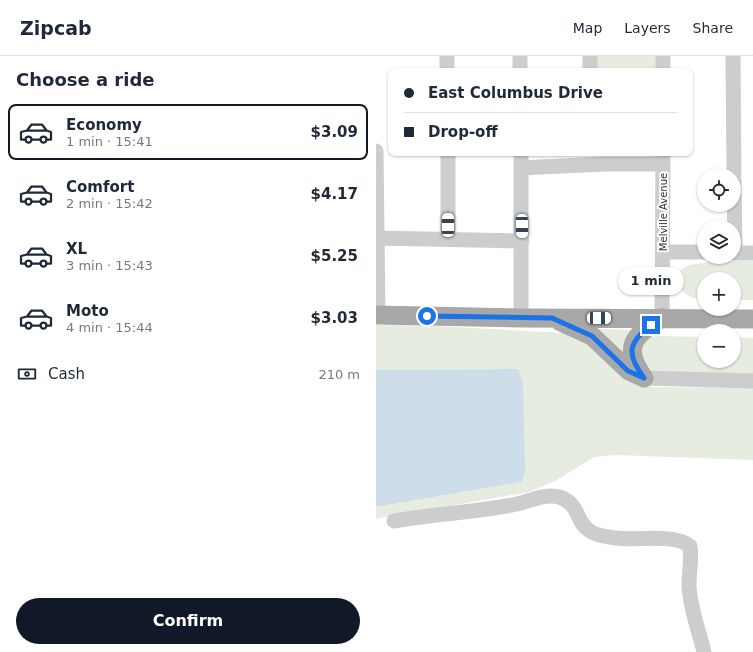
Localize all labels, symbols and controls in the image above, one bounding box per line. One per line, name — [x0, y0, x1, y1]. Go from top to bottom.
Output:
text: Zipcab — [20, 17, 92, 39]
text: Map — [573, 20, 602, 36]
text: Layers — [624, 20, 671, 36]
text: Share — [693, 20, 733, 36]
text: Choose a ride — [16, 69, 155, 90]
text: East Columbus Drive — [428, 84, 603, 102]
icon: car — [18, 114, 54, 150]
text: Economy — [66, 116, 142, 134]
text: $3.09 — [311, 123, 358, 141]
text: Drop-off — [428, 123, 498, 141]
text: 1 min · 15:41 — [66, 134, 153, 149]
map controls — [697, 168, 741, 368]
button: locate — [697, 168, 741, 212]
street label: Melville Avenue — [658, 173, 669, 251]
icon: car — [18, 176, 54, 212]
text: Comfort — [66, 178, 134, 196]
text: $4.17 — [311, 185, 358, 203]
text: 2 min · 15:42 — [66, 196, 153, 211]
car — [442, 213, 454, 237]
car — [516, 214, 528, 238]
button: layers — [697, 220, 741, 264]
icon: car — [18, 238, 54, 274]
text: XL — [66, 240, 87, 258]
text: $5.25 — [311, 247, 358, 265]
text: 3 min · 15:43 — [66, 258, 153, 273]
callout: 1 min — [618, 267, 684, 295]
button: + — [697, 272, 741, 316]
text: 1 min — [631, 273, 671, 288]
icon: car — [18, 300, 54, 336]
text: Moto — [66, 302, 109, 320]
route start — [418, 307, 436, 325]
text: $3.03 — [311, 309, 358, 327]
car — [587, 312, 611, 324]
route end — [642, 316, 660, 334]
text: 4 min · 15:44 — [66, 320, 153, 335]
button: − — [697, 324, 741, 368]
icon: cash — [16, 363, 38, 385]
text: Cash — [48, 365, 85, 383]
text: 210 m — [318, 367, 360, 382]
button: Confirm — [16, 598, 360, 644]

